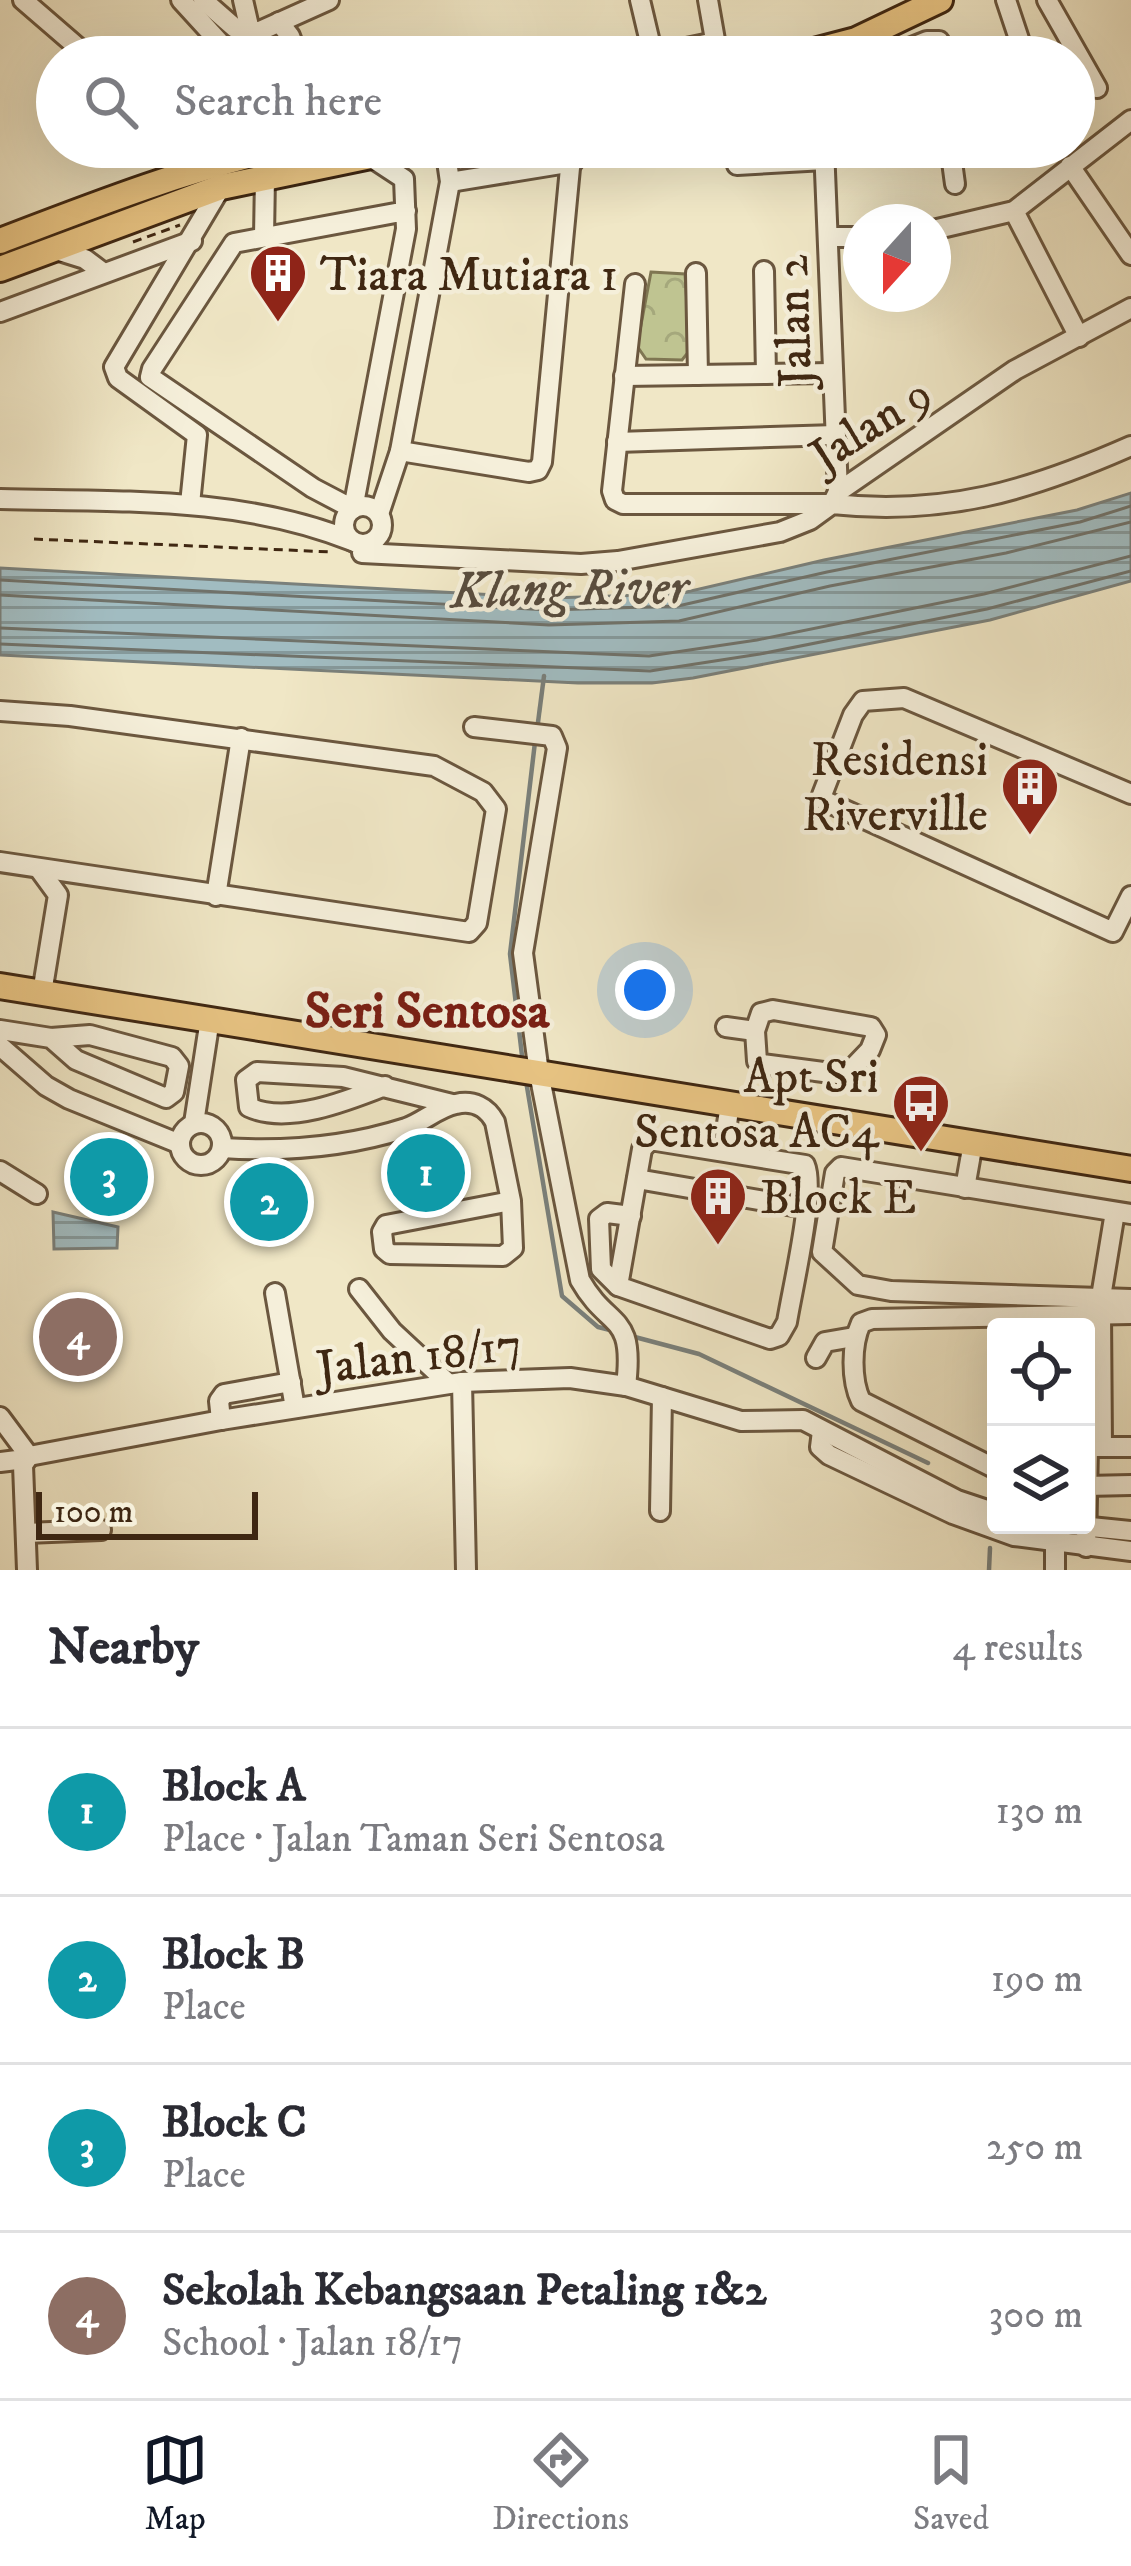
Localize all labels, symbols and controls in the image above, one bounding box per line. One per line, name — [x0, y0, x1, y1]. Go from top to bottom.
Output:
search box — [36, 36, 1095, 168]
icon: search — [78, 69, 144, 135]
text: Search here — [174, 74, 382, 130]
north arrow — [843, 204, 951, 312]
building icon: Tiara Mutiara 1 — [247, 242, 309, 324]
place label: Tiara Mutiara 1 — [320, 246, 618, 306]
street label: Jalan 2 — [763, 253, 827, 392]
street label: Jalan 9 — [796, 364, 944, 489]
water label: Klang River — [448, 556, 692, 624]
place label: Residensi Riverville — [802, 731, 988, 846]
building icon: Residensi Riverville — [999, 755, 1061, 837]
your location — [615, 960, 675, 1020]
district label: Seri Sentosa — [305, 980, 551, 1044]
place label: Apt Sri Sentosa AC4 — [634, 1048, 880, 1163]
bus stop icon: Apt Sri Sentosa AC4 — [890, 1072, 952, 1154]
pin: 1 — [387, 1128, 465, 1218]
pin: 3 — [70, 1132, 148, 1222]
pin: 2 — [230, 1157, 308, 1247]
building icon: Block E — [687, 1165, 749, 1247]
place label: Block E — [760, 1169, 916, 1229]
pin: 4 — [39, 1292, 117, 1382]
street label: Jalan 18/17 — [309, 1315, 525, 1400]
map controls — [987, 1318, 1095, 1534]
button: locate — [987, 1318, 1095, 1426]
button: layers — [987, 1426, 1095, 1534]
scale bar — [36, 1486, 258, 1539]
text: 100 m — [54, 1492, 133, 1533]
text: Nearby — [48, 1616, 199, 1680]
text: 4 results — [953, 1624, 1083, 1673]
text: Block A — [162, 1759, 305, 1815]
text: 1 — [80, 1787, 94, 1836]
text: 130 m — [995, 1787, 1083, 1836]
text: Place · Jalan Taman Seri Sentosa — [162, 1815, 665, 1864]
text: Block B — [162, 1927, 305, 1983]
text: 2 — [77, 1955, 97, 2004]
text: 190 m — [991, 1955, 1083, 2004]
text: Place — [162, 1983, 246, 2032]
text: Block C — [162, 2095, 307, 2151]
text: 3 — [80, 2123, 94, 2172]
text: 250 m — [986, 2123, 1083, 2172]
text: Place — [162, 2151, 246, 2200]
text: Sekolah Kebangsaan Petaling 1&2 — [162, 2263, 767, 2319]
text: 4 — [76, 2291, 98, 2340]
text: 300 m — [989, 2291, 1083, 2340]
text: School · Jalan 18/17 — [162, 2319, 463, 2368]
tab: Map — [142, 2427, 208, 2540]
tab: Directions — [492, 2427, 629, 2540]
tab: Saved — [913, 2427, 989, 2540]

